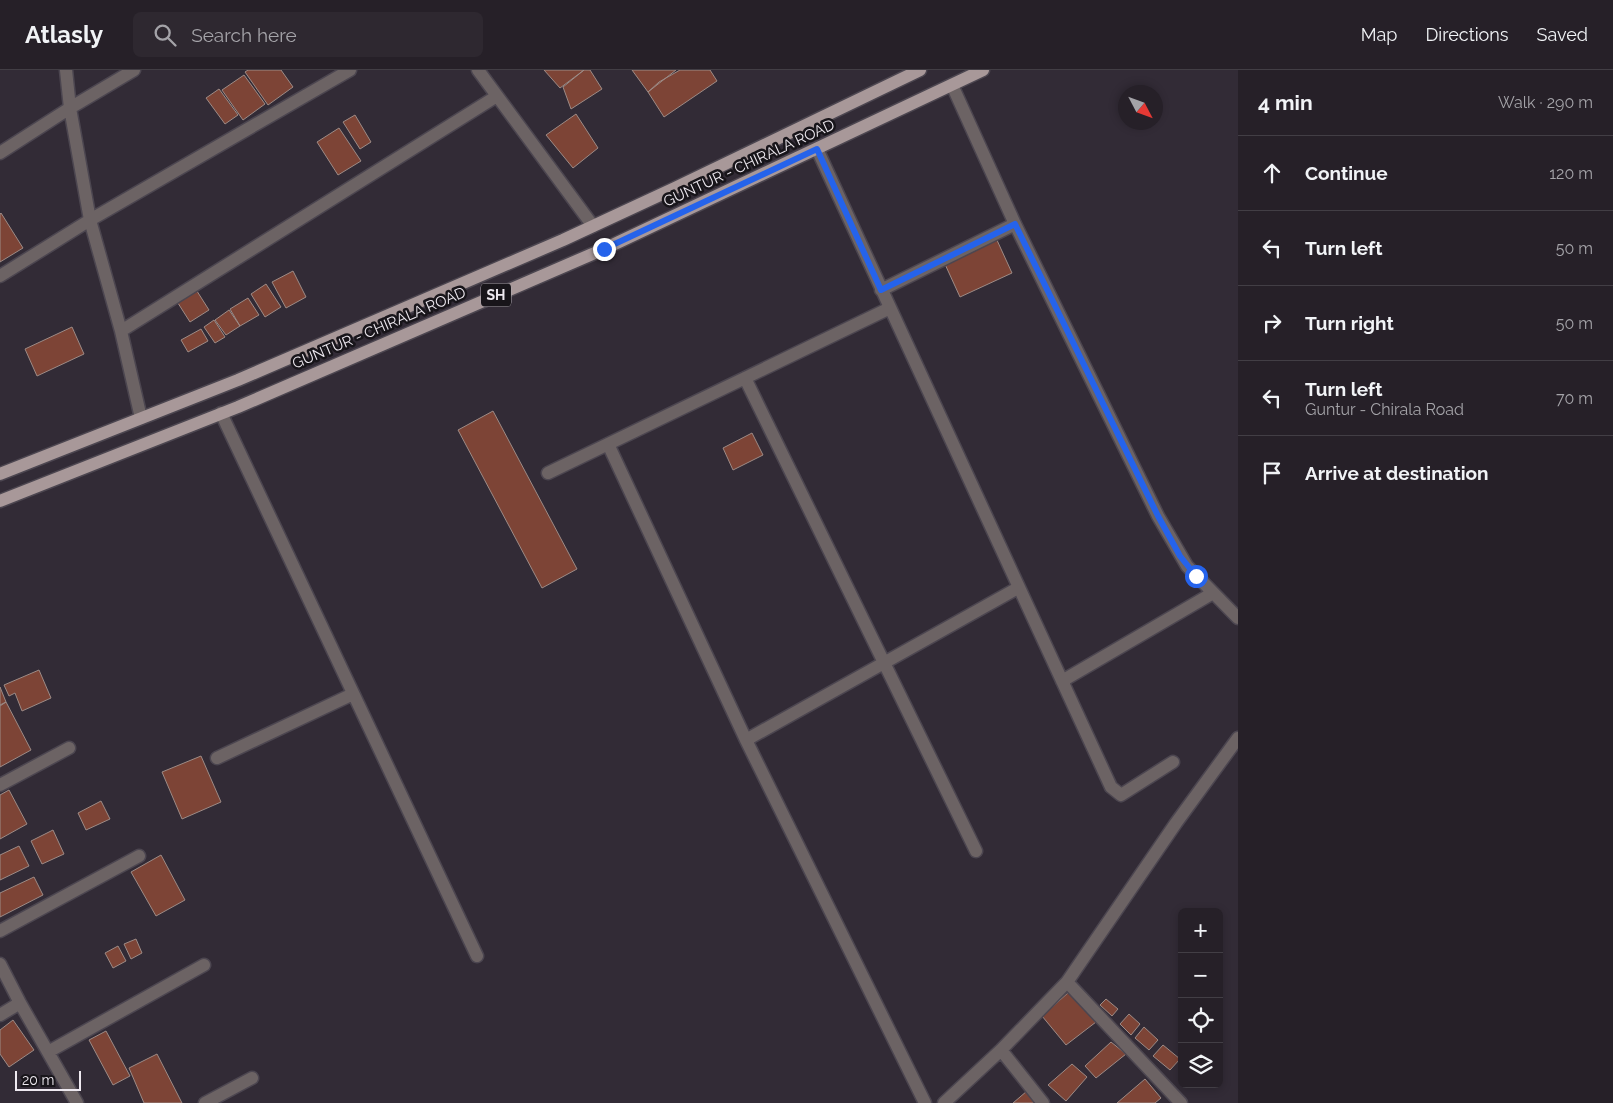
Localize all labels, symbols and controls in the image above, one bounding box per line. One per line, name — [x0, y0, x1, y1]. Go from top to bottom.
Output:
search box — [133, 12, 483, 57]
text: Atlasly — [25, 20, 103, 49]
icon: search — [151, 21, 179, 49]
text: Search here — [191, 24, 297, 46]
text: Map — [1361, 24, 1397, 45]
text: Directions — [1425, 24, 1509, 45]
text: Saved — [1537, 24, 1588, 45]
north arrow — [1118, 85, 1163, 130]
text: 4 min — [1258, 90, 1313, 115]
text: Walk · 290 m — [1498, 93, 1593, 112]
street label: GUNTUR - CHIRALA ROAD — [661, 115, 838, 211]
icon: ahead — [1258, 159, 1286, 187]
text: Continue — [1305, 162, 1388, 184]
text: 120 m — [1549, 164, 1593, 183]
icon: left — [1258, 234, 1286, 262]
text: Turn left — [1305, 237, 1382, 259]
route end — [593, 238, 616, 261]
text: 50 m — [1556, 239, 1593, 258]
street label: GUNTUR - CHIRALA ROAD — [290, 283, 469, 373]
road number: SH — [481, 284, 511, 306]
icon: right — [1258, 309, 1286, 337]
text: Turn right — [1305, 312, 1394, 334]
text: 50 m — [1556, 314, 1593, 333]
text: Turn left — [1305, 378, 1382, 400]
icon: left — [1258, 384, 1286, 412]
text: 70 m — [1556, 389, 1593, 408]
text: Guntur - Chirala Road — [1305, 400, 1464, 419]
icon: arrive — [1258, 459, 1286, 487]
text: Arrive at destination — [1305, 462, 1489, 484]
route start — [1185, 565, 1208, 588]
map controls — [1178, 908, 1223, 1088]
button: + — [1178, 908, 1223, 953]
button: − — [1178, 953, 1223, 998]
button: locate — [1178, 998, 1223, 1043]
button: layers — [1178, 1043, 1223, 1088]
scale bar — [15, 1068, 81, 1091]
text: 20 m — [22, 1072, 54, 1088]

